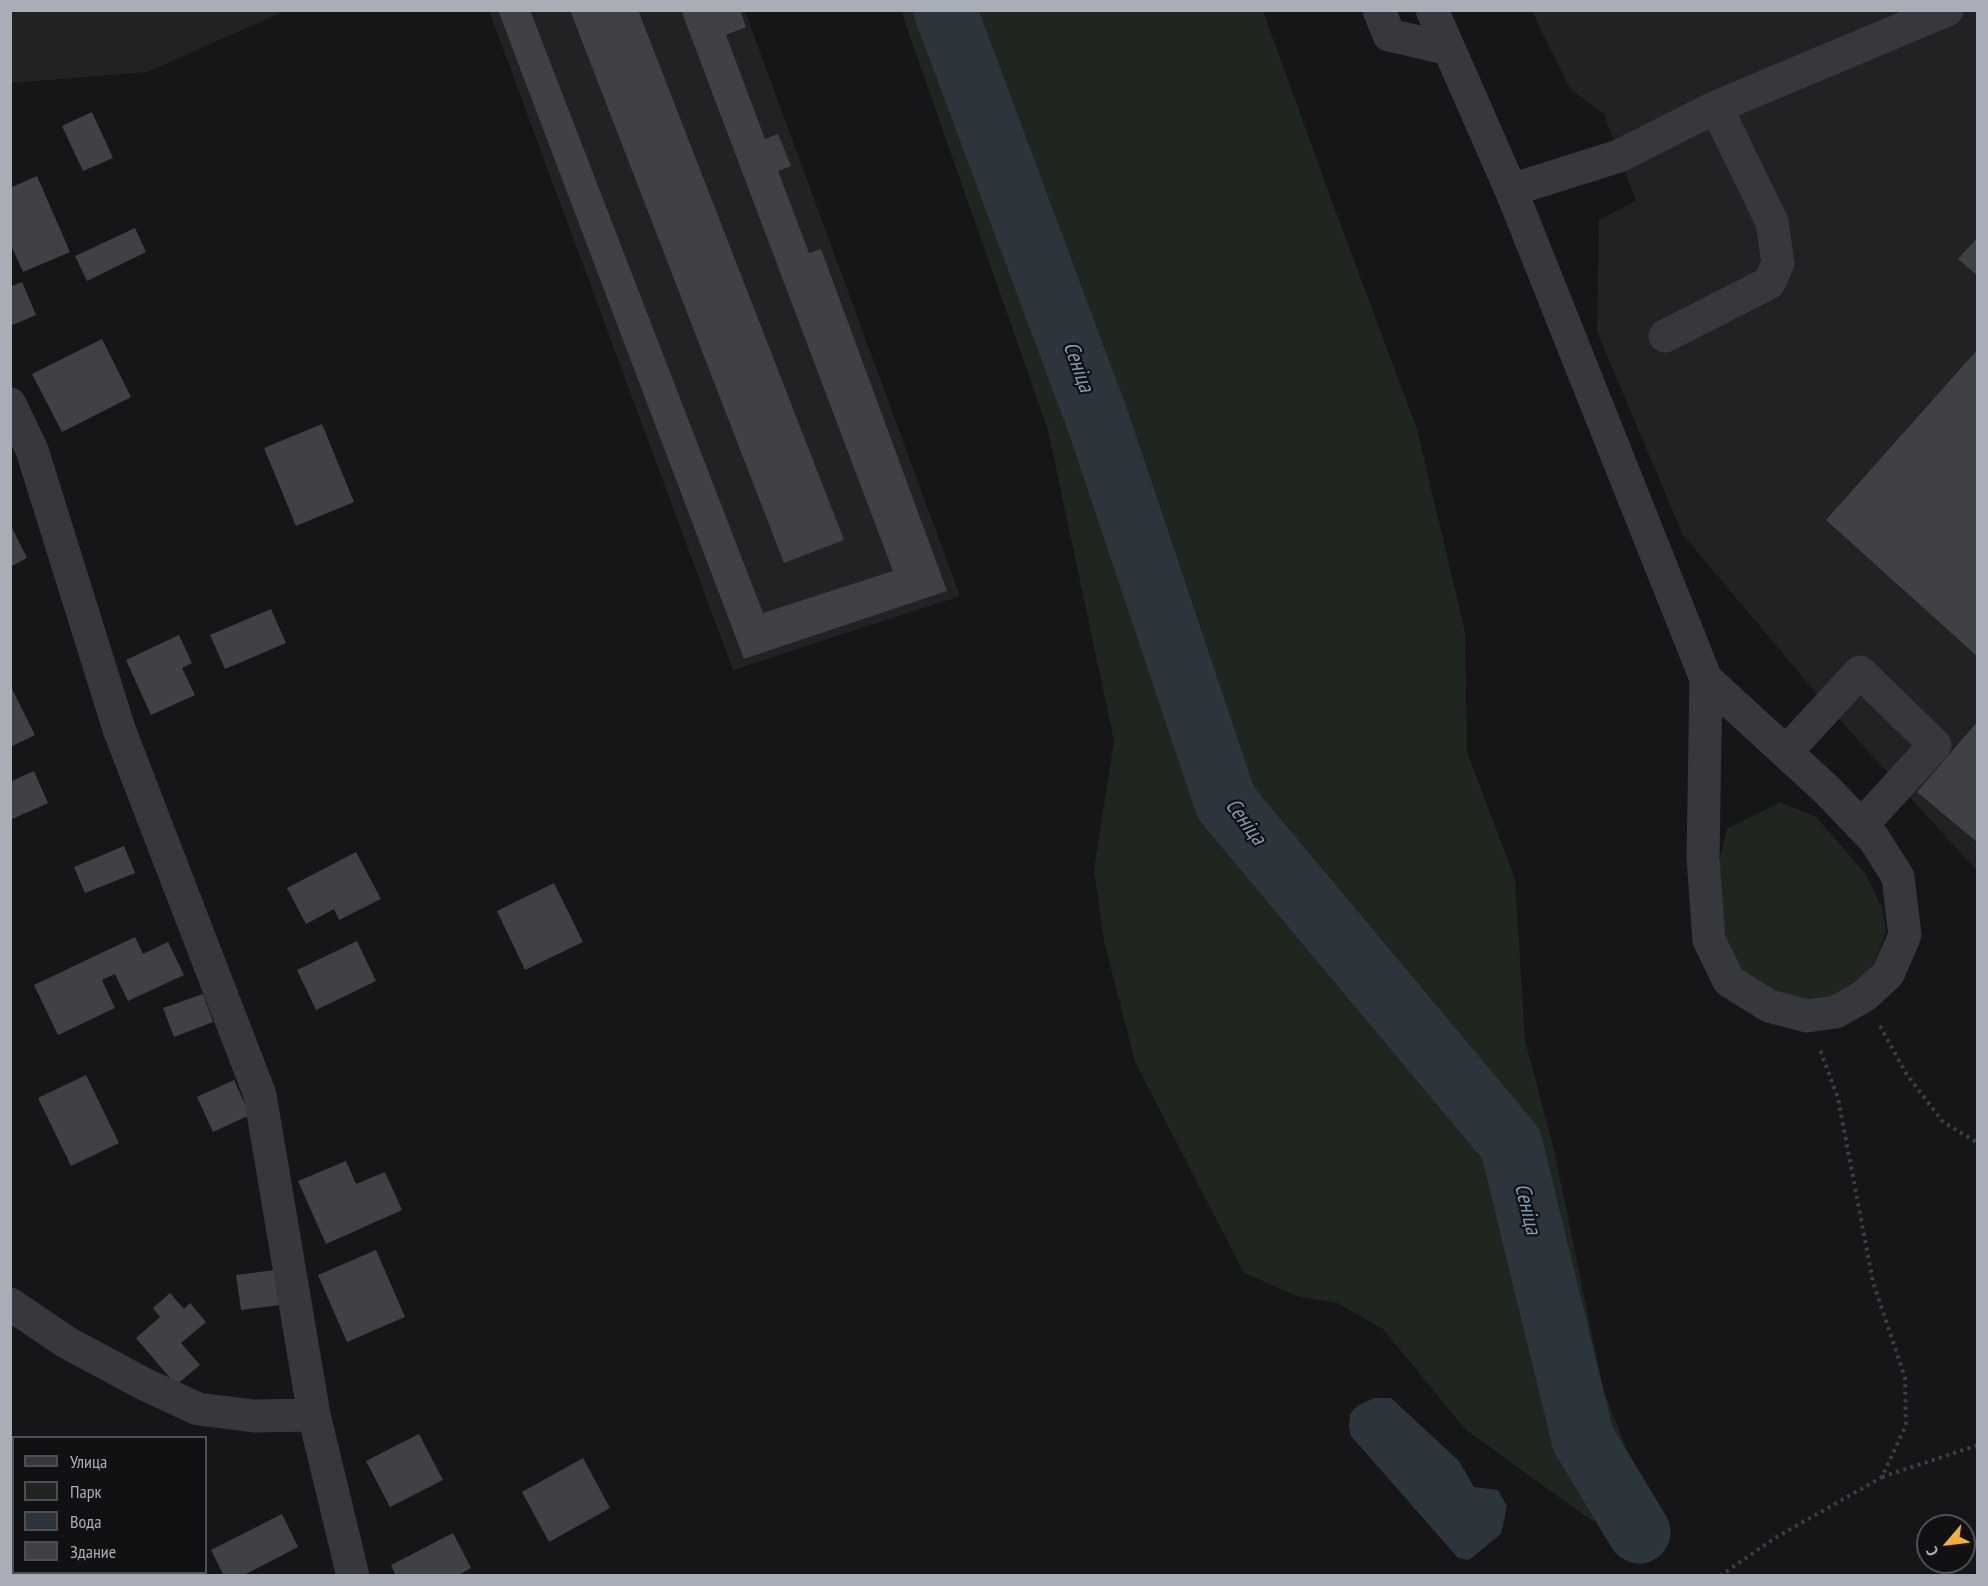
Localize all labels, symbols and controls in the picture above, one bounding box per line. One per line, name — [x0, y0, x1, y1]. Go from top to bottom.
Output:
water label: Сеніца — [1057, 338, 1099, 396]
water label: Сеніца — [1219, 794, 1271, 850]
water label: Сеніца — [1508, 1181, 1546, 1237]
legend — [12, 1436, 207, 1574]
text: Улица — [70, 1450, 107, 1473]
text: Парк — [70, 1480, 101, 1503]
text: Вода — [70, 1510, 101, 1533]
north arrow — [1916, 1514, 1976, 1574]
text: Здание — [70, 1540, 116, 1563]
text: С — [1921, 1544, 1942, 1559]

